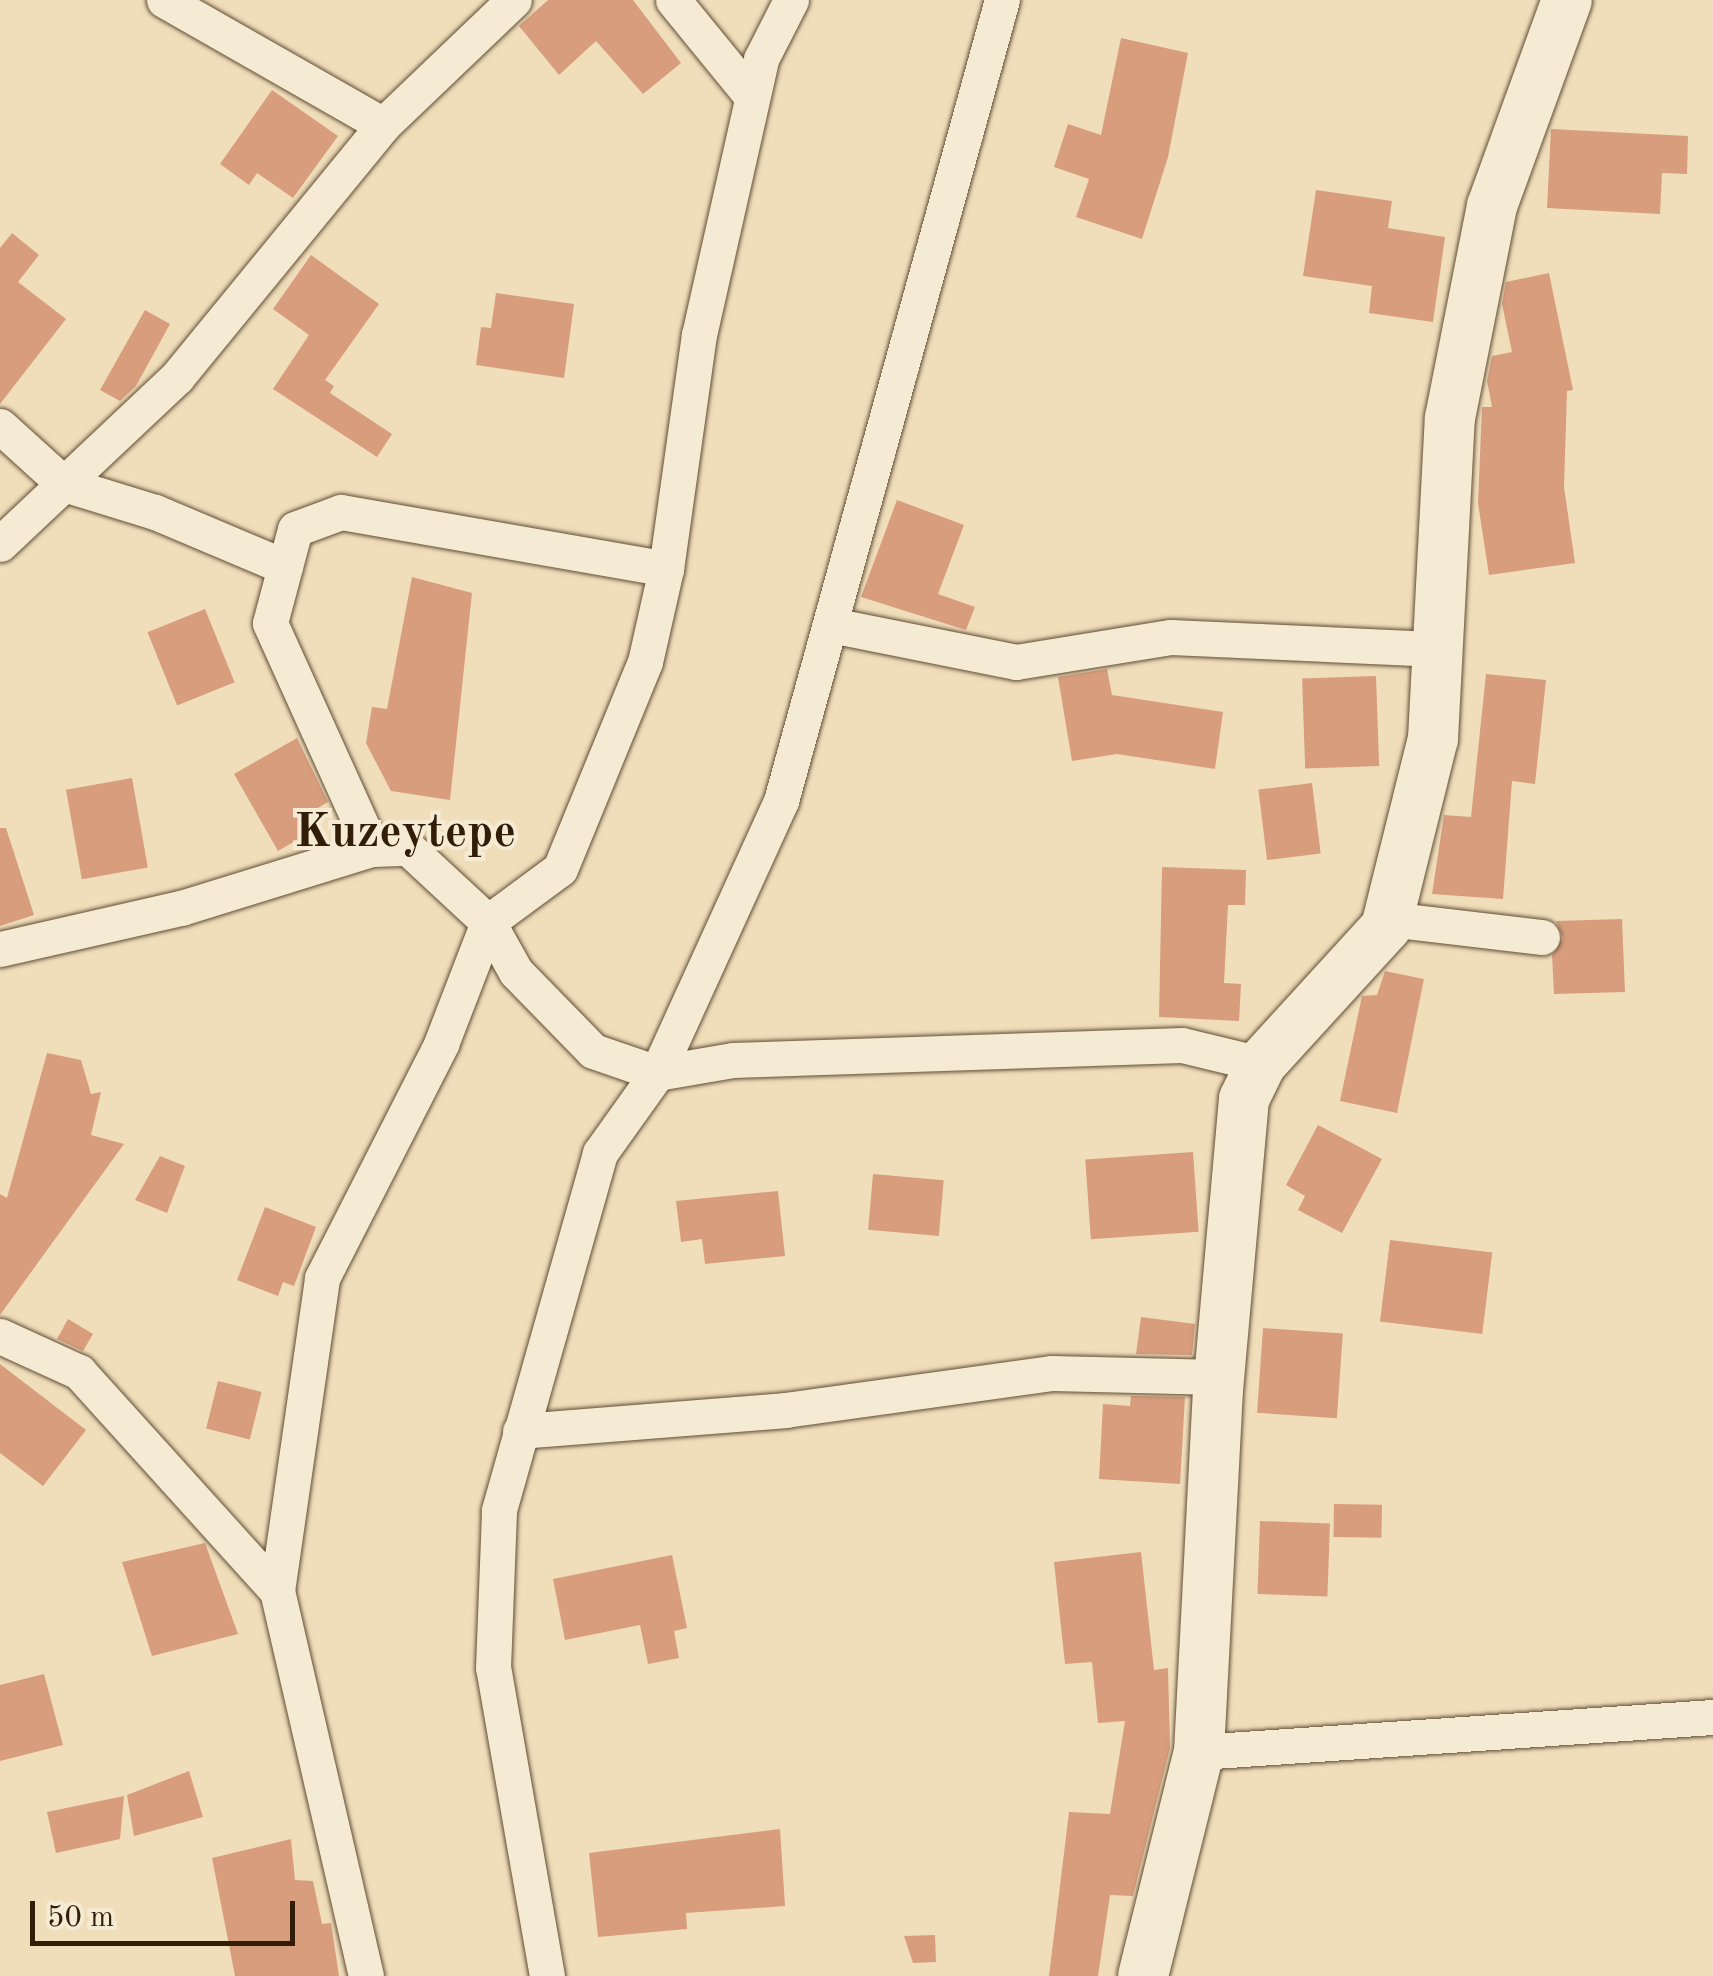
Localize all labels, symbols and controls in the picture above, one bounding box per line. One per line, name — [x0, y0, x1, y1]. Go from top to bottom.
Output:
district label: Kuzeytepe — [294, 805, 516, 863]
scale bar — [35, 1881, 300, 1943]
text: 50 m — [47, 1903, 114, 1933]

